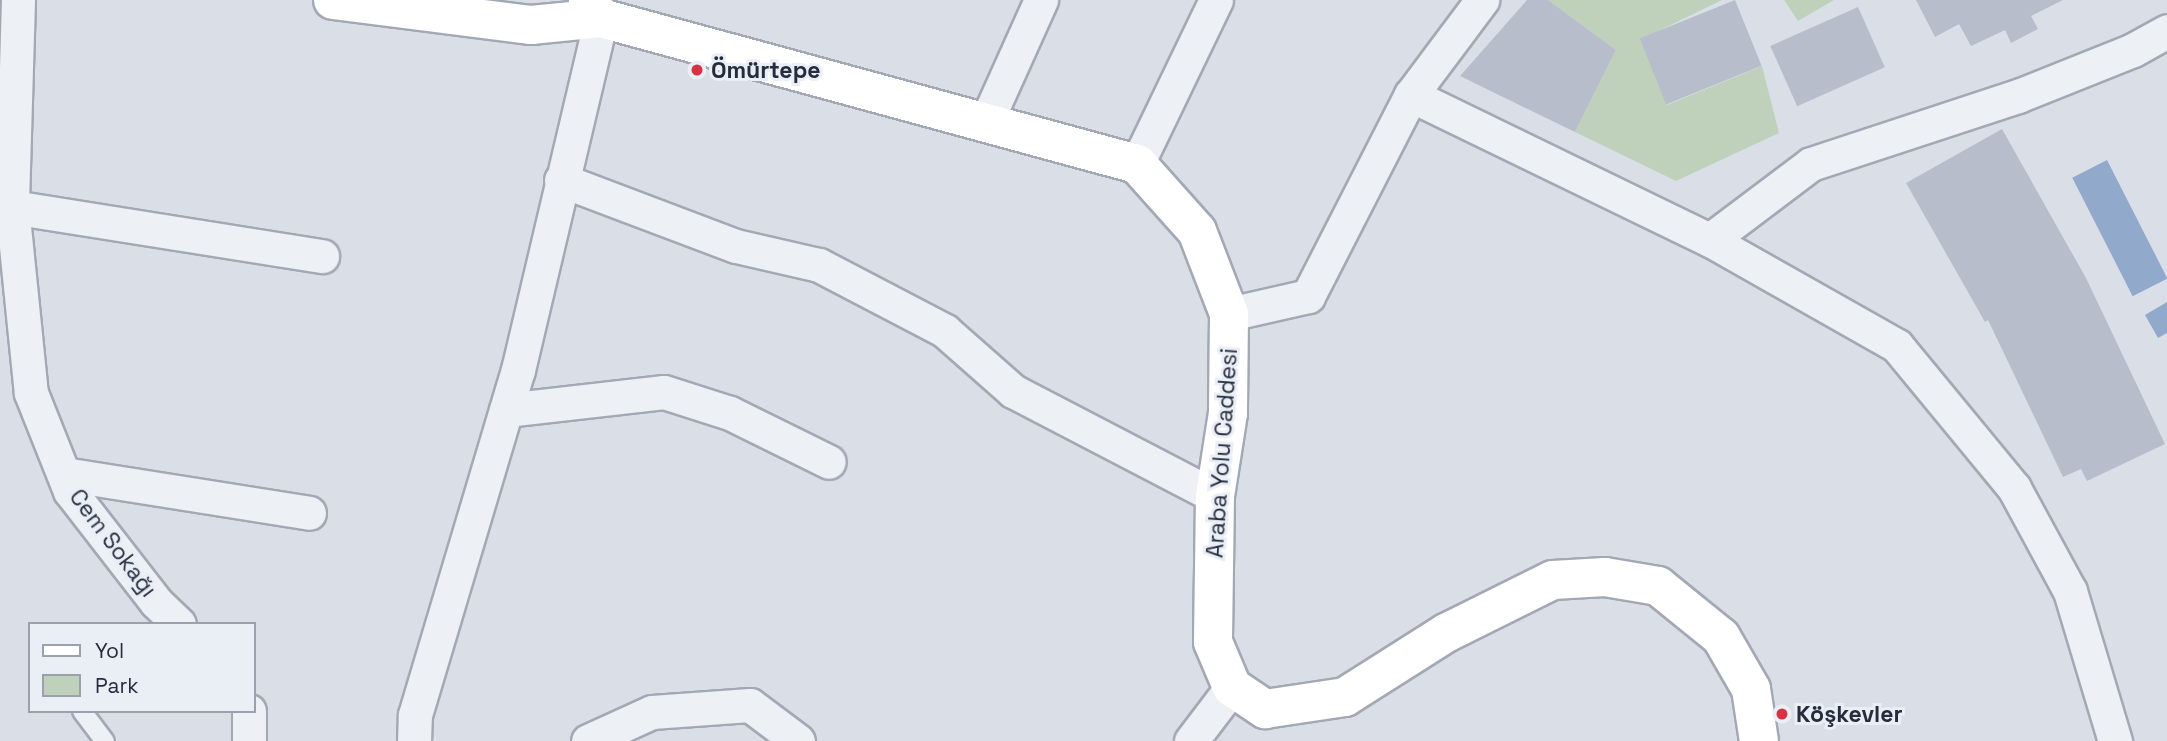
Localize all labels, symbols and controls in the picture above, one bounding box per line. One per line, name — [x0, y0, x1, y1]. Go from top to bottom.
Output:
place label: Ömürtepe — [711, 56, 821, 84]
marker: Ömürtepe — [689, 62, 705, 78]
street label: Araba Yolu Caddesi — [1201, 347, 1243, 559]
street label: Cem Sokağı — [64, 484, 162, 602]
legend — [28, 622, 256, 713]
text: Yol — [95, 637, 124, 664]
text: Park — [95, 672, 139, 699]
place label: Köşkevler — [1796, 700, 1903, 728]
marker: Köşkevler — [1774, 706, 1790, 722]

